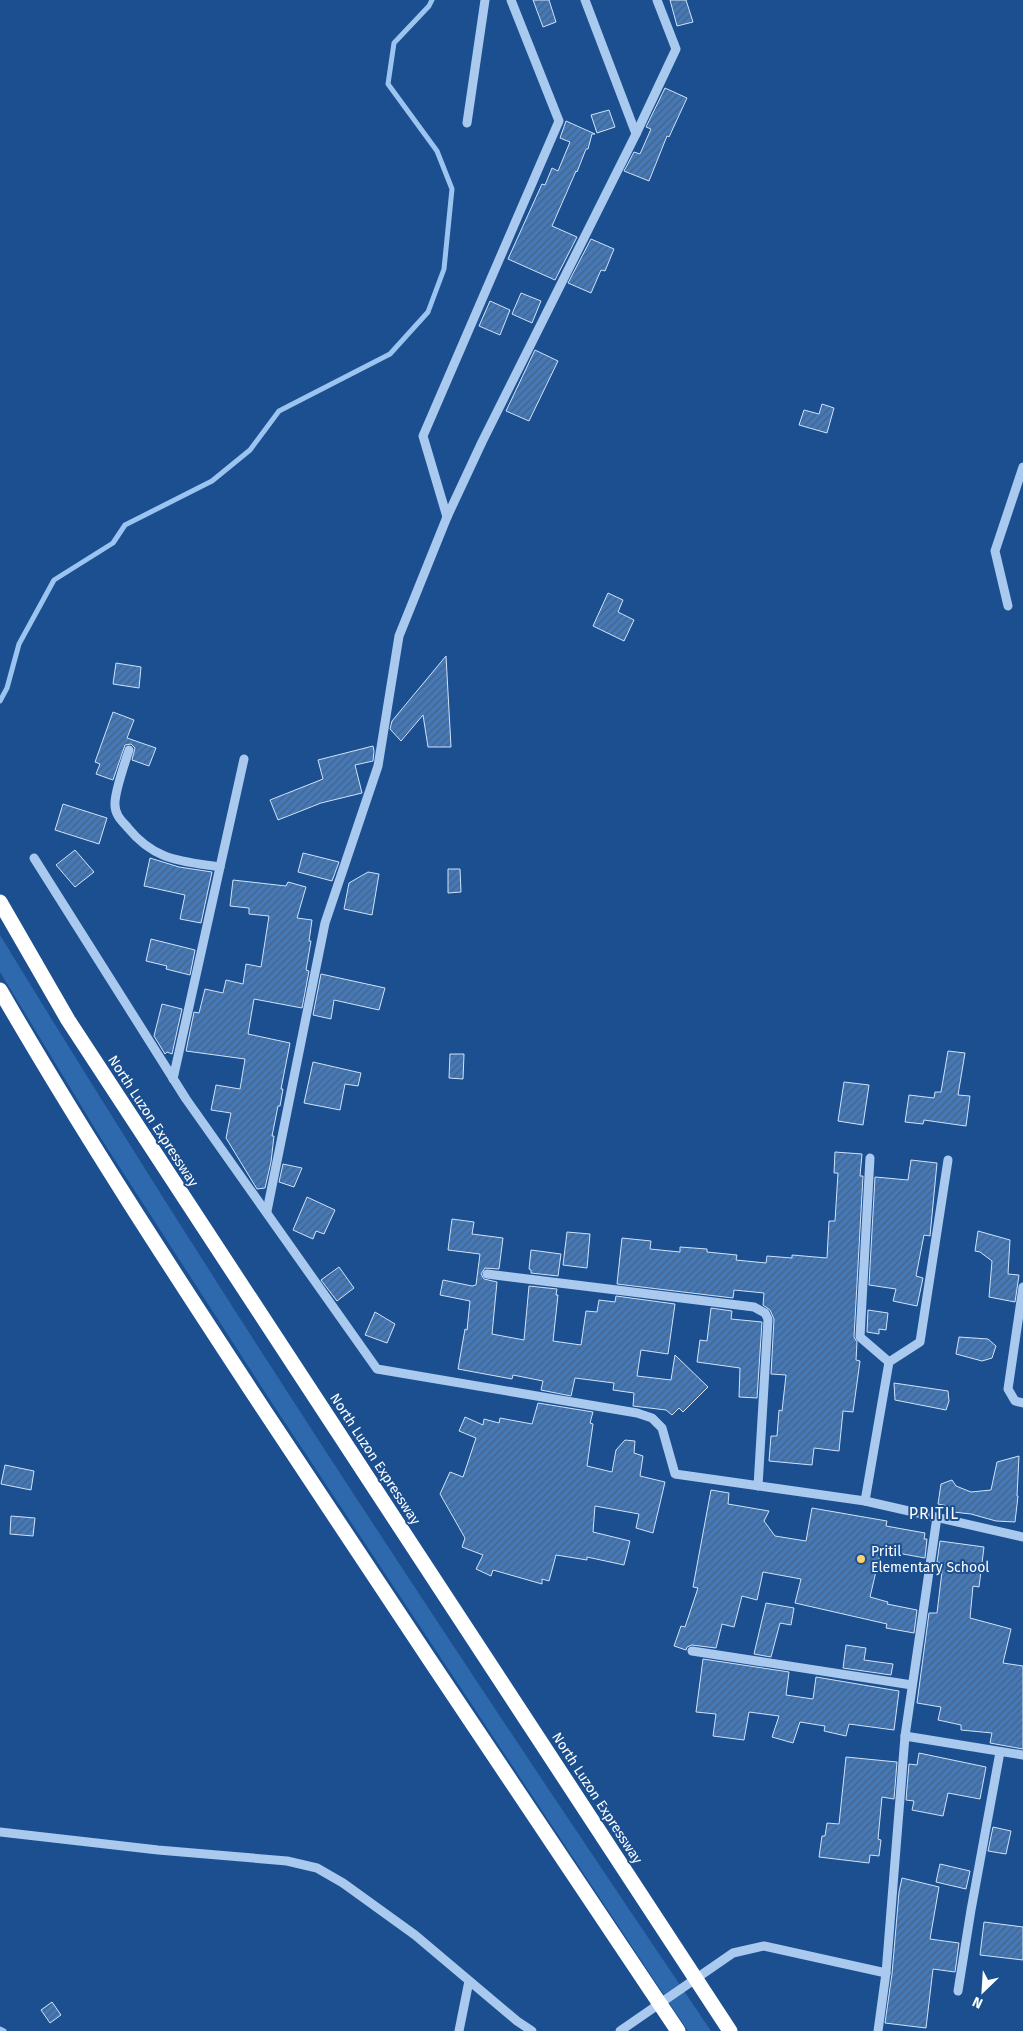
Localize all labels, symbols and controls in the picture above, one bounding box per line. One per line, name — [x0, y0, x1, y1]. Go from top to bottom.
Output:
street label: North Luzon Expressway — [104, 1052, 202, 1190]
street label: North Luzon Expressway — [326, 1390, 424, 1528]
district label: PRITIL — [909, 1504, 959, 1523]
place label: Pritil Elementary School — [871, 1543, 989, 1576]
marker: Pritil Elementary School — [855, 1553, 867, 1565]
street label: North Luzon Expressway — [548, 1729, 646, 1867]
north arrow — [958, 1966, 1008, 2016]
text: N — [970, 1993, 986, 2012]

